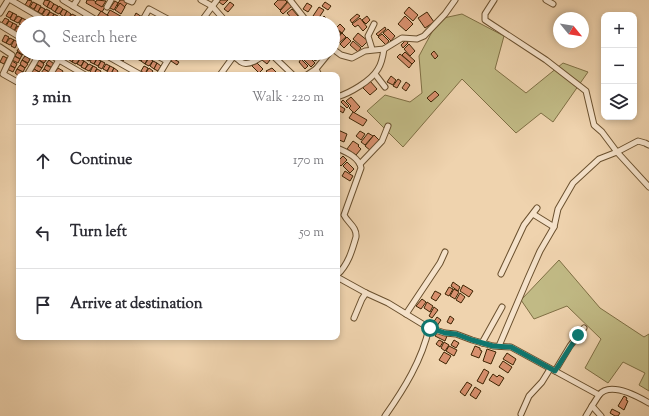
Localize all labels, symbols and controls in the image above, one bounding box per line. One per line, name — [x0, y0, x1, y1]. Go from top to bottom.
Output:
north arrow — [553, 12, 589, 48]
map controls — [601, 12, 637, 120]
button: + — [601, 12, 637, 48]
search box — [16, 16, 340, 60]
icon: search — [30, 27, 52, 49]
text: Search here — [62, 28, 137, 49]
button: − — [601, 48, 637, 84]
button: layers — [601, 84, 637, 120]
text: 3 min — [32, 86, 71, 110]
text: Walk · 220 m — [252, 89, 324, 107]
icon: ahead — [32, 150, 54, 172]
text: Continue — [70, 150, 132, 171]
text: 170 m — [293, 152, 324, 170]
icon: left — [32, 222, 54, 244]
text: Turn left — [70, 222, 127, 243]
text: 50 m — [299, 224, 324, 242]
icon: arrive — [32, 294, 54, 316]
text: Arrive at destination — [70, 294, 203, 315]
route start — [421, 319, 439, 337]
route end — [569, 326, 587, 344]

